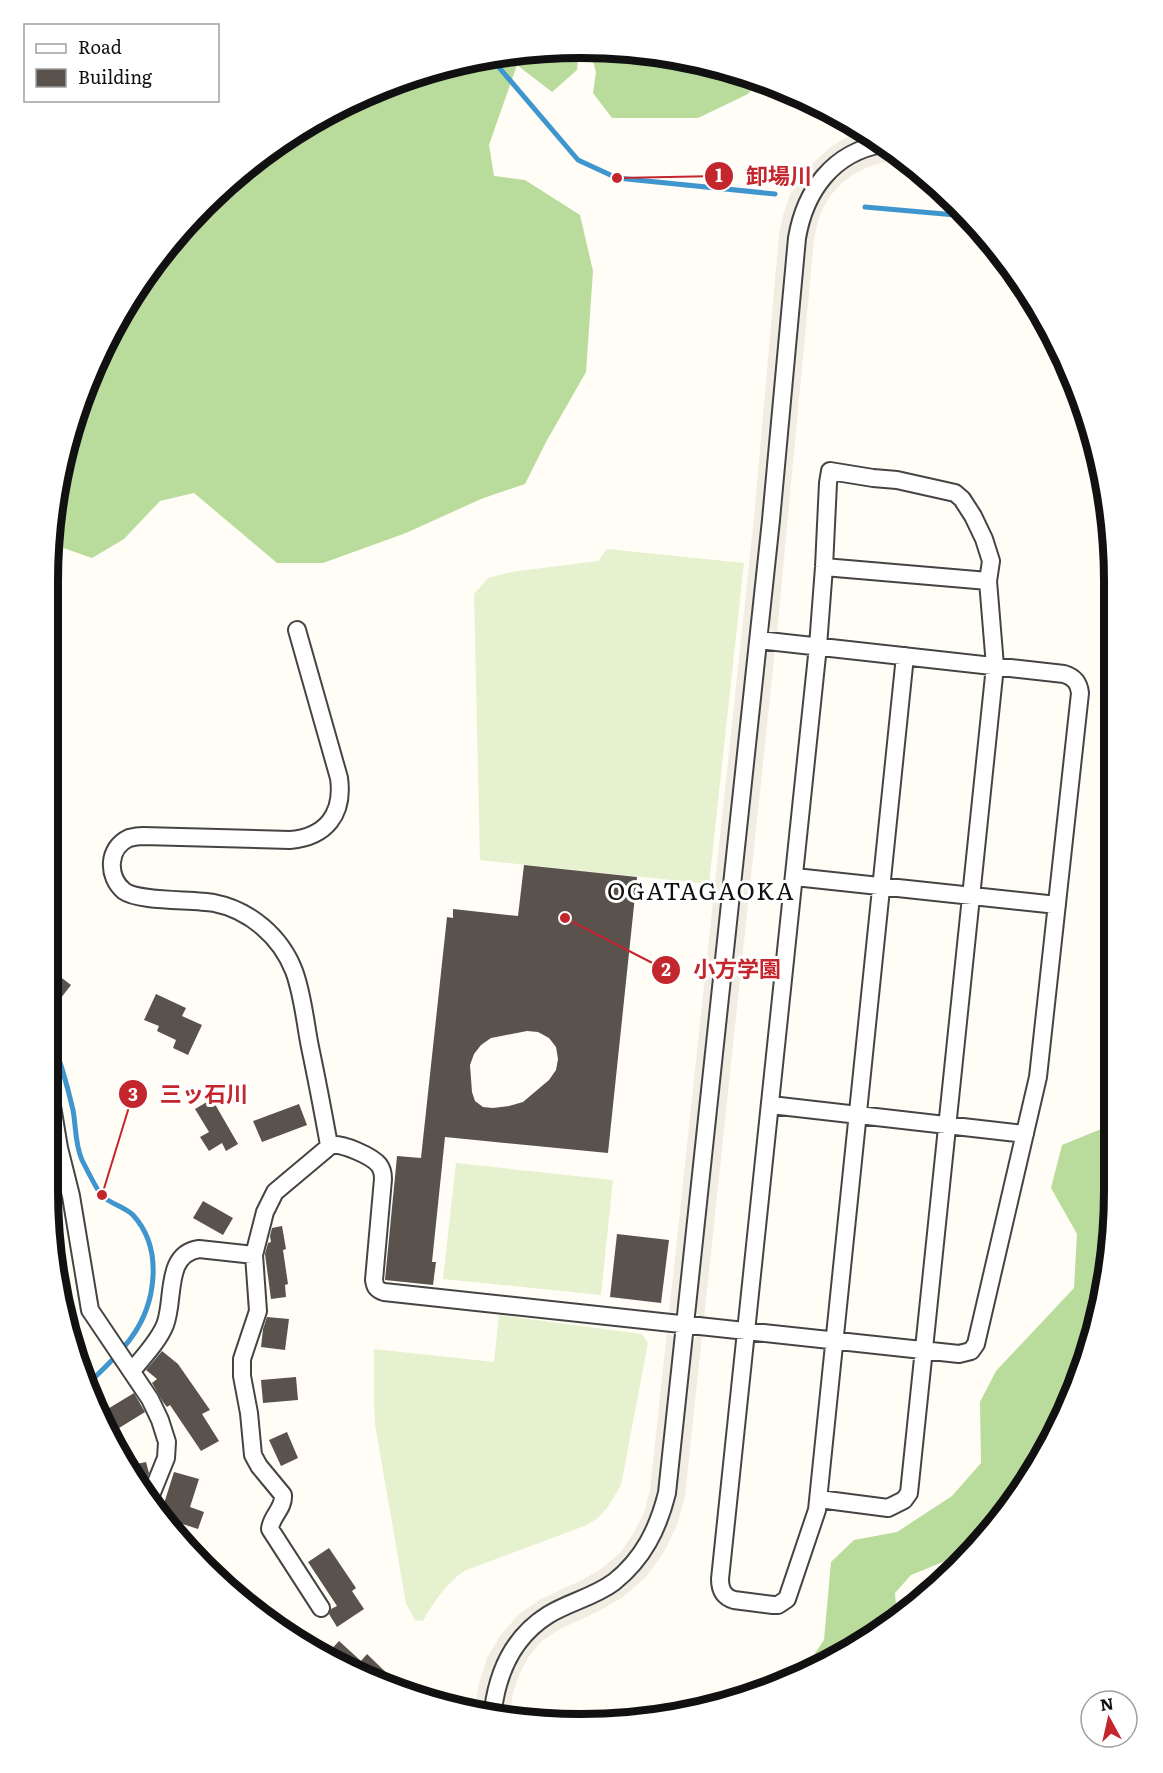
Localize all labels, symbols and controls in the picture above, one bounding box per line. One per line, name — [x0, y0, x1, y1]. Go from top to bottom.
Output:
legend — [24, 24, 219, 102]
text: Road — [78, 33, 122, 60]
text: Building — [78, 63, 153, 90]
callout: 卸場川 — [704, 156, 824, 196]
text: 卸場川 — [746, 158, 812, 191]
text: 1 — [715, 161, 723, 188]
district label: OGATAGAOKA — [607, 872, 795, 907]
callout: 小方学園 — [651, 950, 793, 990]
text: 小方学園 — [693, 951, 781, 984]
text: 2 — [661, 955, 671, 982]
callout: 三ッ石川 — [118, 1074, 260, 1114]
text: 三ッ石川 — [160, 1076, 248, 1109]
text: 3 — [128, 1080, 138, 1107]
north arrow — [1079, 1689, 1139, 1749]
text: N — [1098, 1690, 1115, 1716]

